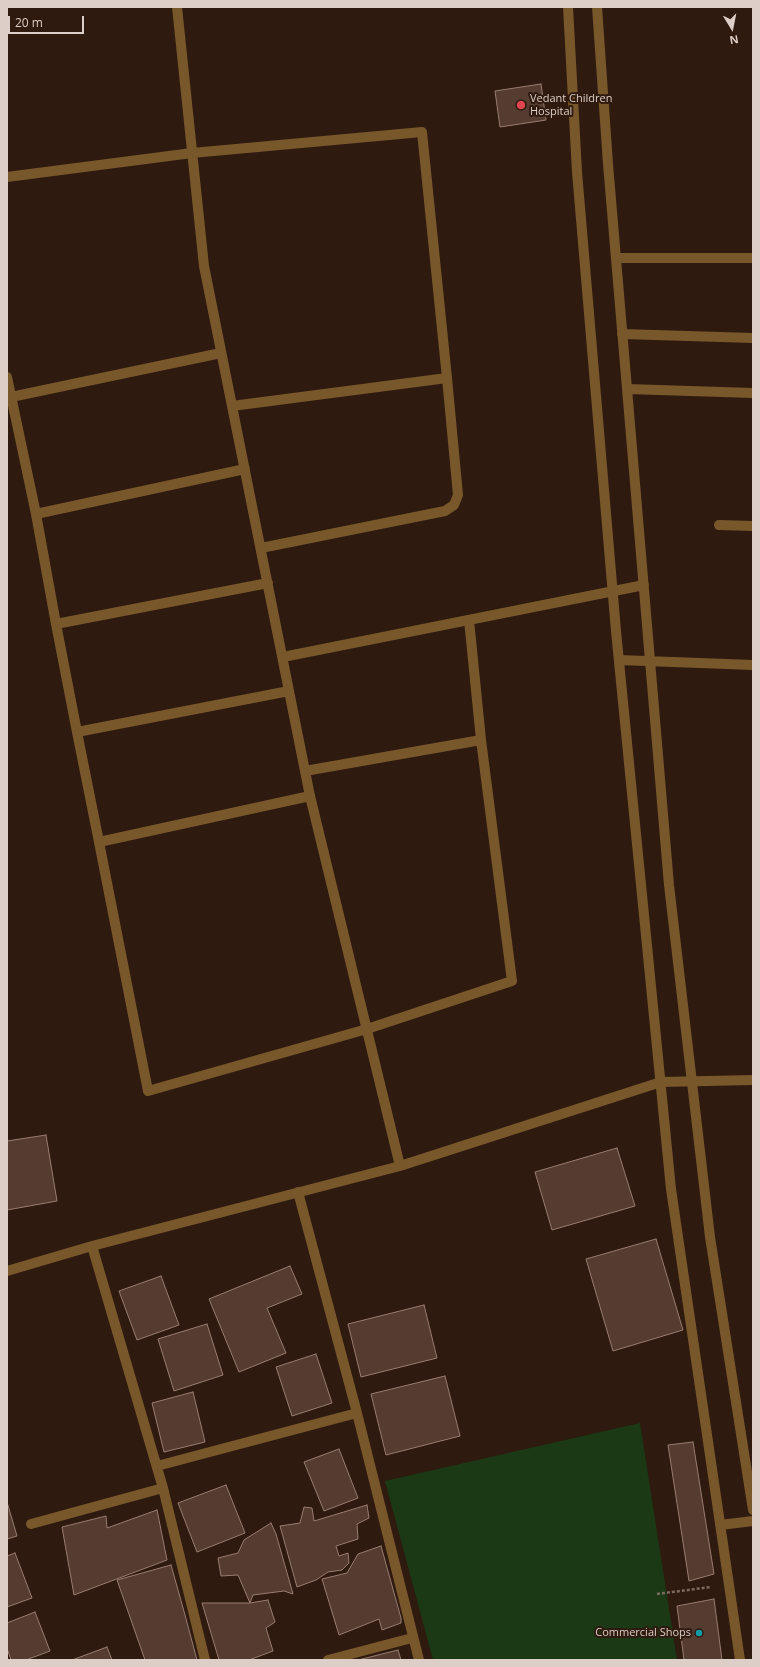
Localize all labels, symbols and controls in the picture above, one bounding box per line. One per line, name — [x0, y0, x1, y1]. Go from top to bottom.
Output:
scale bar — [10, 8, 86, 34]
north arrow — [712, 8, 752, 48]
text: 20 m — [15, 14, 43, 31]
text: N — [728, 32, 740, 48]
place label: Vedant Children Hospital — [530, 92, 612, 118]
marker: Vedant Children Hospital — [515, 99, 527, 111]
place label: Commercial Shops — [595, 1626, 691, 1640]
marker: Commercial Shops — [694, 1628, 704, 1638]

